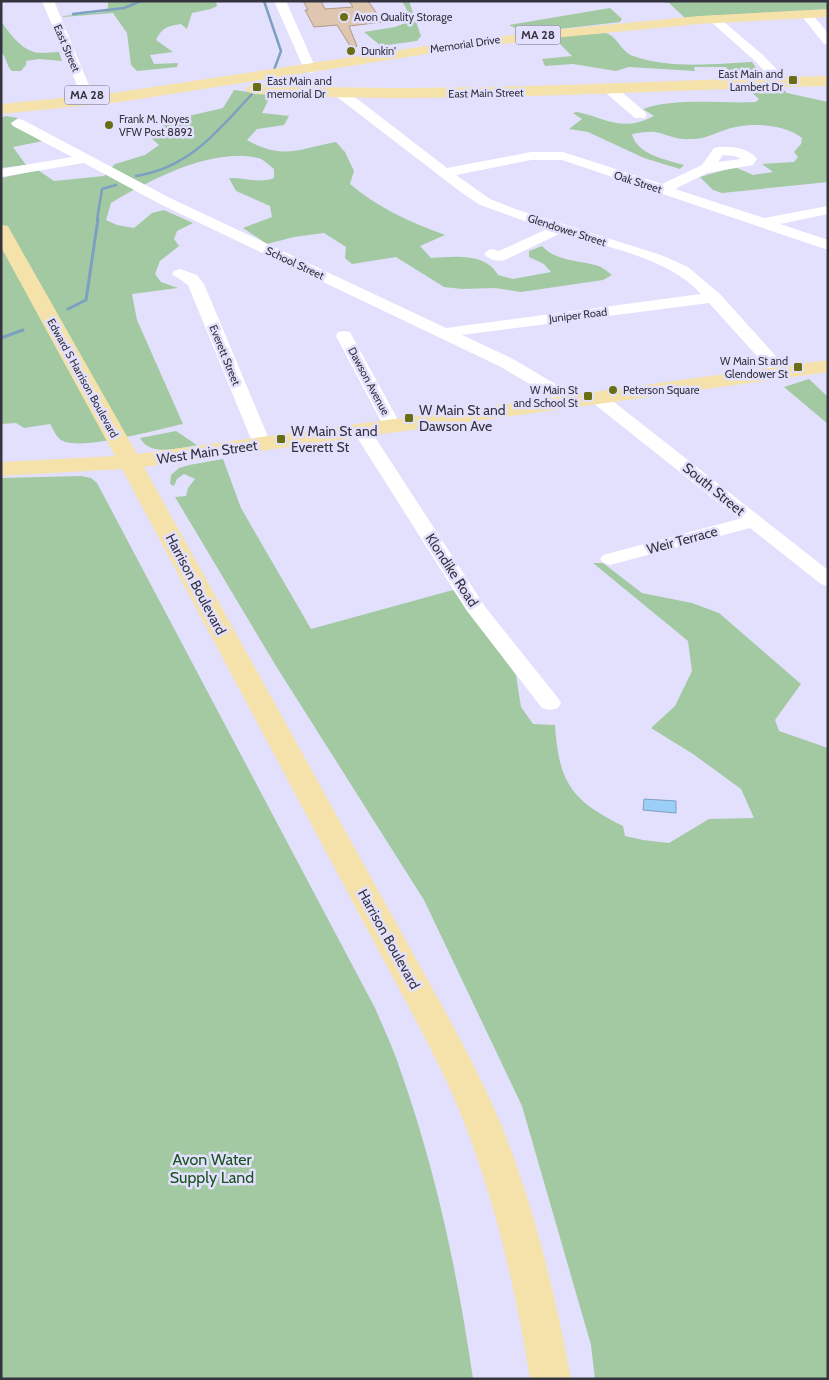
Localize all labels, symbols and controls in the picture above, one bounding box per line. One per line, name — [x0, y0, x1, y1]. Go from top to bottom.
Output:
place label: Avon Quality Storage — [354, 10, 453, 24]
marker: Avon Quality Storage — [338, 11, 350, 23]
street label: East Street — [51, 22, 83, 74]
road number: MA 28 — [516, 26, 560, 44]
street label: Memorial Drive — [429, 32, 501, 56]
place label: Dunkin' — [361, 44, 396, 58]
marker: Dunkin' — [345, 45, 357, 57]
place label: East Main and Lambert Dr — [718, 67, 784, 94]
place label: East Main and memorial Dr — [267, 74, 332, 101]
marker: East Main and Lambert Dr — [787, 74, 799, 86]
marker: East Main and memorial Dr — [251, 81, 263, 93]
street label: East Main Street — [448, 85, 524, 101]
road number: MA 28 — [64, 86, 110, 104]
place label: Frank M. Noyes VFW Post 8892 — [119, 112, 193, 139]
marker: Frank M. Noyes VFW Post 8892 — [103, 119, 115, 131]
street label: Oak Street — [612, 168, 664, 196]
street label: Glendower Street — [526, 211, 608, 249]
street label: School Street — [264, 243, 327, 283]
street label: Juniper Road — [547, 304, 608, 326]
street label: Edward S Harrison Boulevard — [44, 316, 122, 440]
street label: Everett Street — [207, 323, 244, 388]
street label: Dawson Avenue — [345, 345, 393, 418]
place label: W Main St and Glendower St — [720, 354, 788, 381]
marker: W Main St and Glendower St — [792, 361, 804, 373]
place label: W Main St and School St — [513, 383, 578, 410]
place label: Peterson Square — [623, 383, 700, 397]
marker: Peterson Square — [607, 384, 619, 396]
marker: W Main St and School St — [582, 390, 594, 402]
place label: W Main St and Dawson Ave — [419, 401, 506, 435]
marker: W Main St and Dawson Ave — [403, 412, 415, 424]
place label: W Main St and Everett St — [291, 422, 378, 456]
marker: W Main St and Everett St — [275, 433, 287, 445]
street label: West Main Street — [156, 436, 259, 468]
street label: South Street — [679, 459, 749, 520]
street label: Weir Terrace — [644, 522, 720, 558]
street label: Harrison Boulevard — [162, 530, 230, 638]
street label: Klondike Road — [422, 530, 482, 610]
street label: Harrison Boulevard — [354, 886, 424, 992]
park label: Avon Water Supply Land — [170, 1150, 254, 1187]

